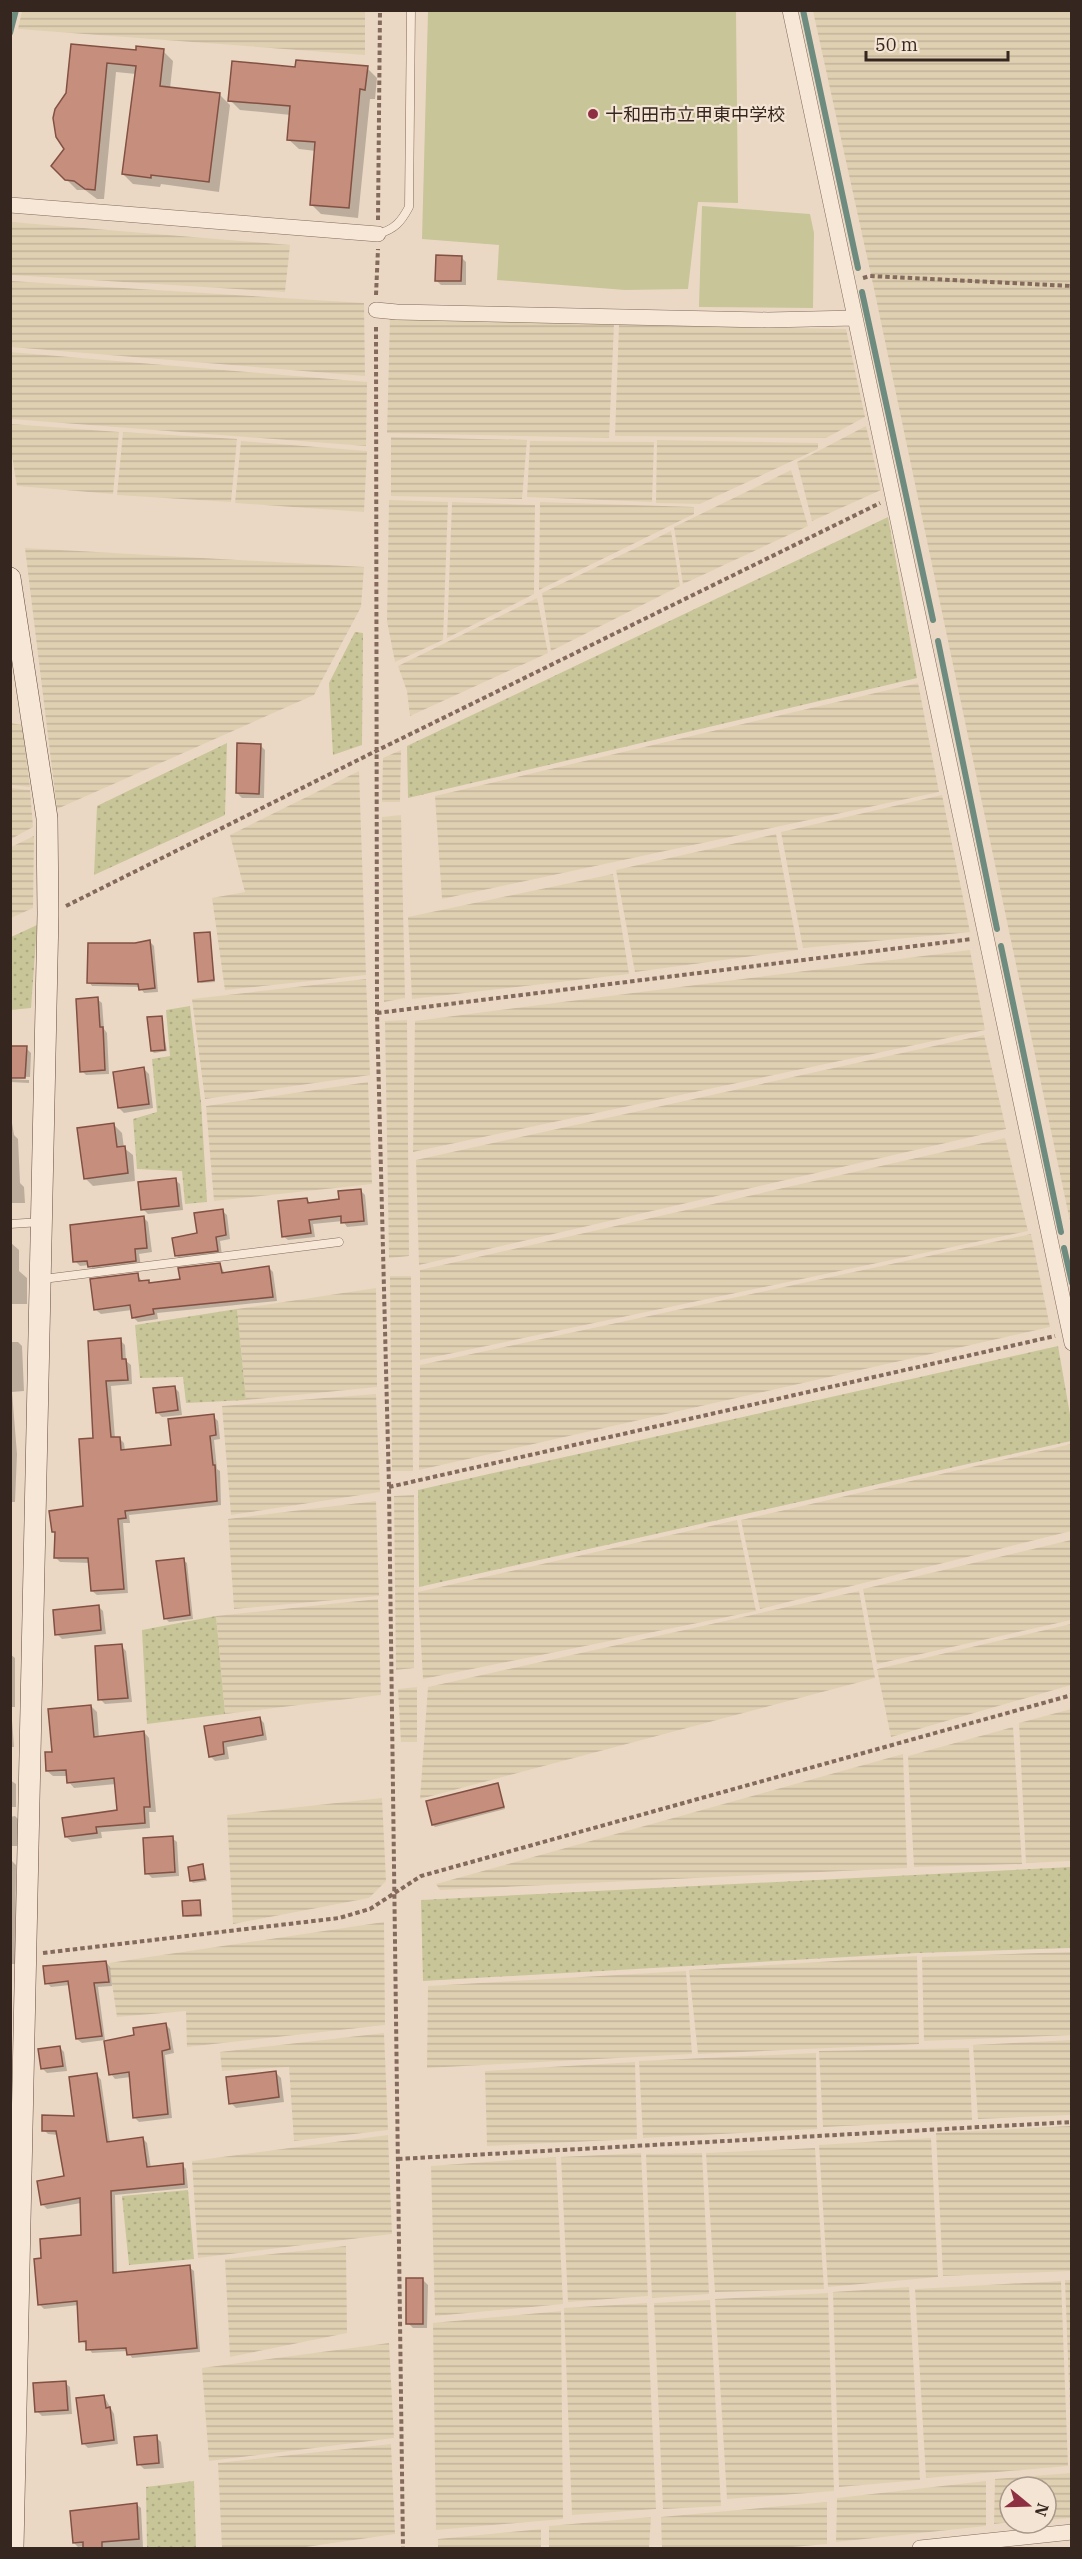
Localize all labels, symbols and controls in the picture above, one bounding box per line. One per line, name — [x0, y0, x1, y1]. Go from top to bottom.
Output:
scale bar — [866, 24, 1008, 62]
text: 50 m — [875, 33, 918, 56]
place label: 十和田市立甲東中学校 — [605, 103, 785, 126]
marker: 十和田市立甲東中学校 — [586, 107, 600, 121]
north arrow — [998, 2475, 1058, 2535]
text: N — [1031, 2501, 1054, 2519]

